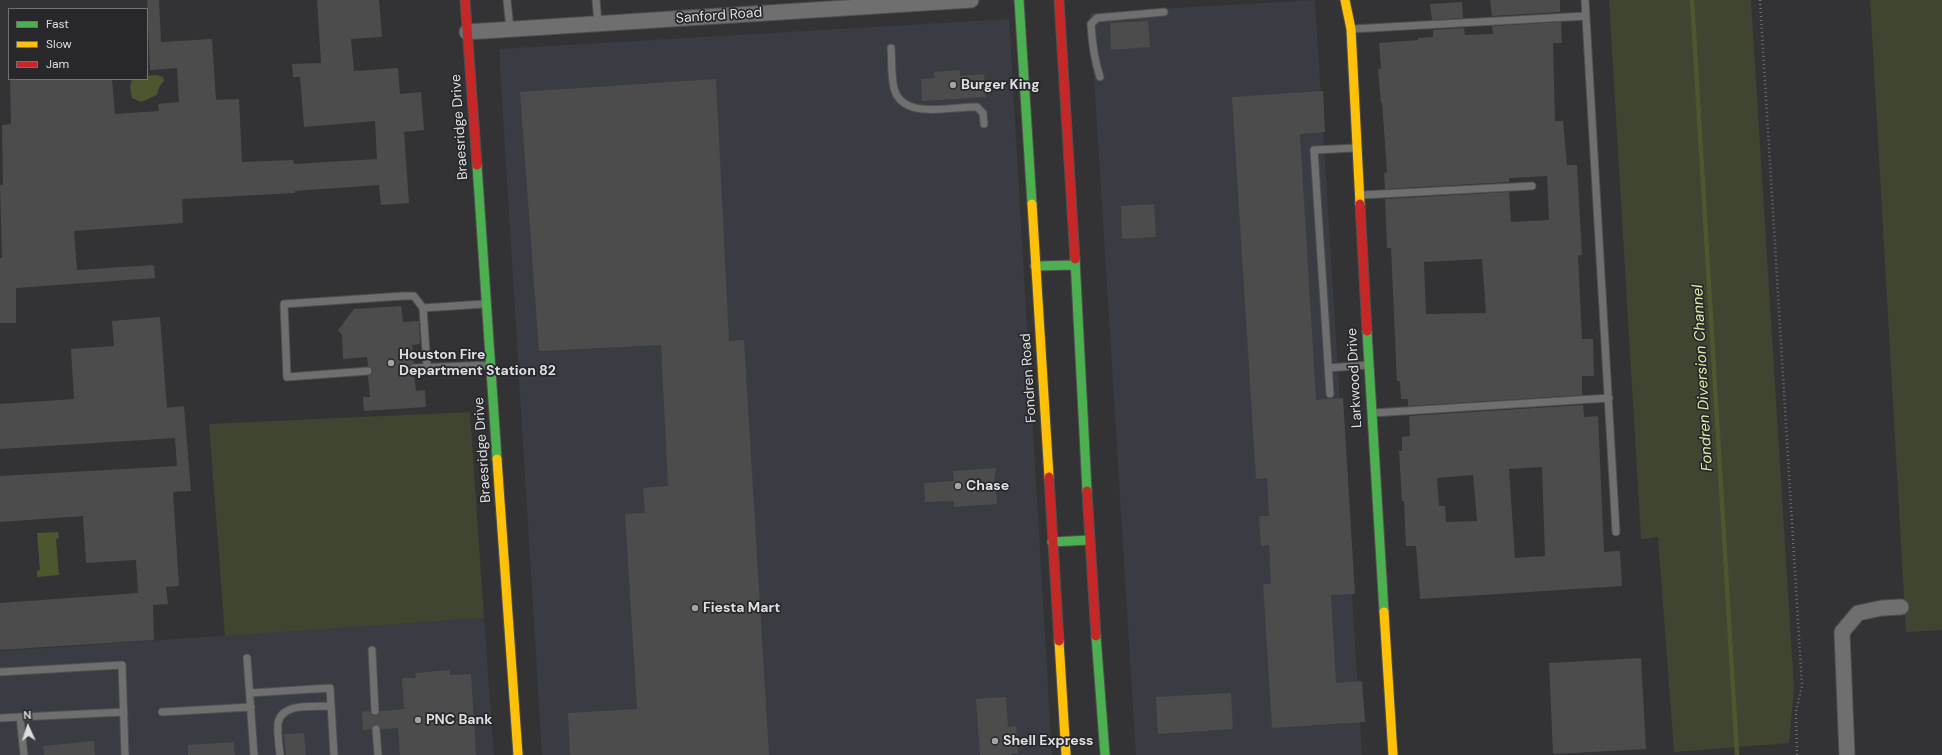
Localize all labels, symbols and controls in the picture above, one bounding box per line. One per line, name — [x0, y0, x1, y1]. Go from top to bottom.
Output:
street label: Sanford Road — [675, 5, 763, 27]
legend — [8, 8, 148, 80]
text: Fast — [46, 16, 69, 32]
text: Slow — [46, 36, 72, 52]
text: Jam — [46, 56, 69, 72]
street label: Braesridge Drive — [448, 74, 472, 180]
place label: Burger King — [961, 77, 1040, 93]
marker: Burger King — [948, 80, 958, 90]
water label: Fondren Diversion Channel — [1689, 284, 1717, 472]
street label: Larkwood Drive — [1344, 328, 1366, 428]
street label: Fondren Road — [1017, 333, 1041, 423]
place label: Houston Fire Department Station 82 — [399, 347, 556, 380]
marker: Houston Fire Department Station 82 — [386, 358, 396, 368]
street label: Braesridge Drive — [471, 397, 495, 503]
place label: Chase — [966, 478, 1009, 494]
marker: Chase — [953, 481, 963, 491]
place label: Fiesta Mart — [703, 600, 780, 616]
marker: Fiesta Mart — [690, 603, 700, 613]
north arrow — [8, 707, 48, 747]
text: N — [23, 708, 32, 722]
place label: PNC Bank — [426, 712, 492, 728]
marker: PNC Bank — [413, 715, 423, 725]
place label: Shell Express — [1003, 733, 1094, 749]
marker: Shell Express — [990, 736, 1000, 746]

